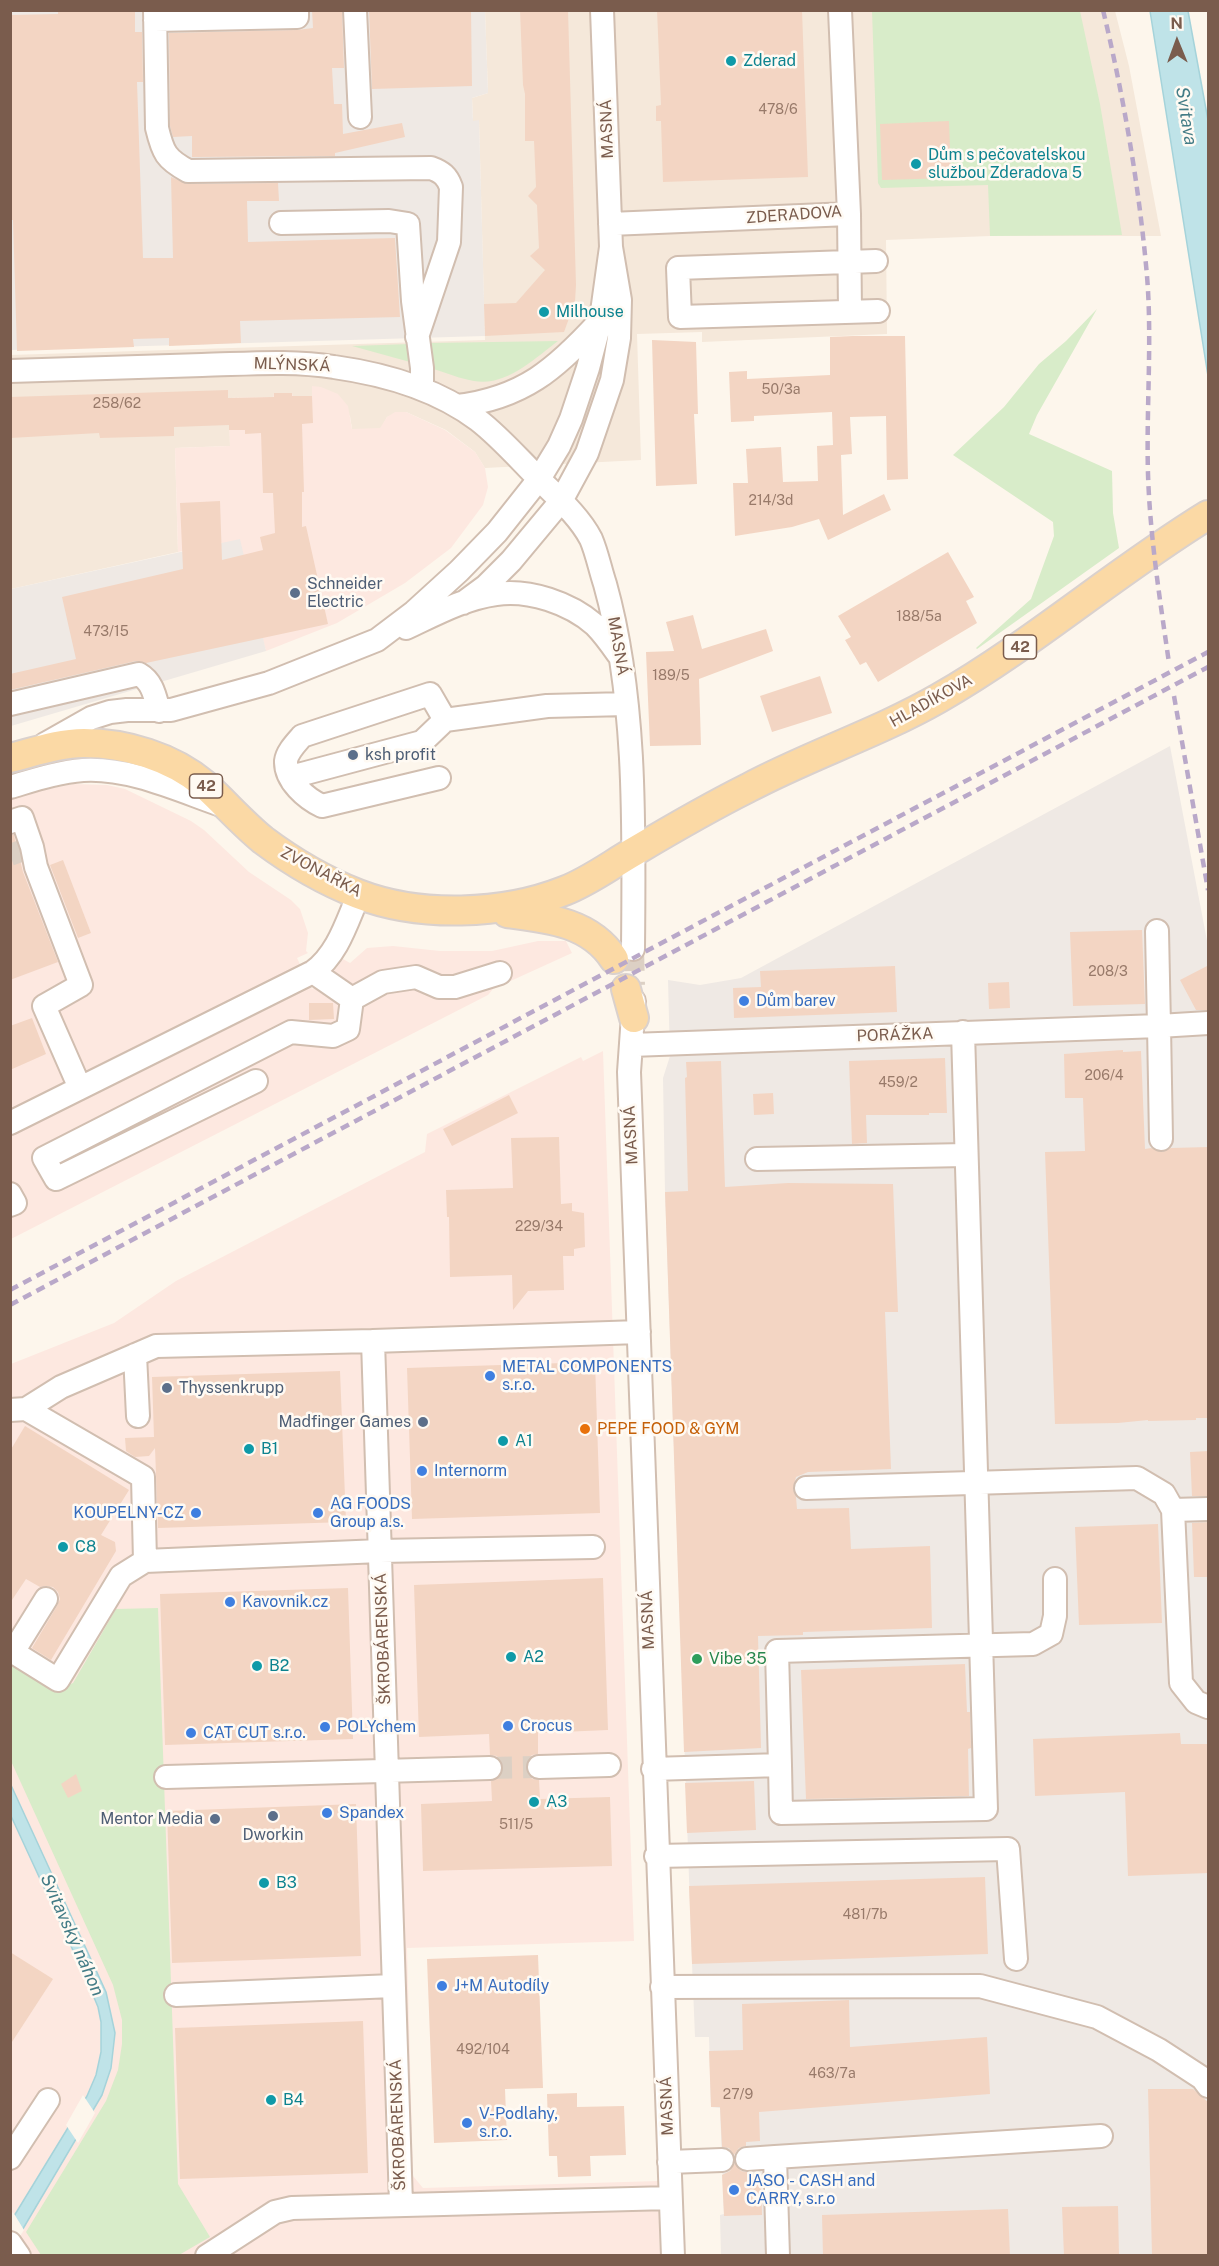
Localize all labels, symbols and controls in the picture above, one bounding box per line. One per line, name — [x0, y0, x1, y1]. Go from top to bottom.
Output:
north arrow — [1147, 12, 1207, 72]
text: N — [1170, 14, 1183, 33]
place label: Zderad — [743, 51, 796, 71]
marker: Zderad — [724, 54, 738, 68]
water label: Svitava — [1171, 85, 1201, 147]
street label: MASNÁ — [596, 99, 618, 159]
house number: 478/6 — [758, 102, 798, 118]
place label: Dům s pečovatelskou službou Zderadova 5 — [928, 145, 1085, 183]
marker: Dům s pečovatelskou službou Zderadova 5 — [909, 157, 923, 171]
street label: ZDERADOVA — [745, 202, 843, 228]
place label: Milhouse — [556, 302, 624, 322]
marker: Milhouse — [537, 305, 551, 319]
street label: MLÝNSKÁ — [253, 354, 331, 376]
house number: 50/3a — [761, 382, 801, 398]
house number: 258/62 — [93, 396, 141, 412]
house number: 214/3d — [749, 493, 793, 509]
place label: Schneider Electric — [307, 574, 383, 612]
marker: Schneider Electric — [288, 586, 302, 600]
house number: 188/5a — [896, 609, 942, 625]
street label: MASNÁ — [603, 615, 633, 677]
house number: 473/15 — [83, 624, 129, 640]
road number: 42 — [1004, 635, 1036, 659]
house number: 189/5 — [652, 668, 690, 684]
street label: HLADÍKOVA — [886, 670, 976, 732]
place label: ksh profit — [365, 745, 436, 765]
marker: ksh profit — [346, 748, 360, 762]
road number: 42 — [190, 774, 222, 798]
street label: ZVONAŘKA — [277, 843, 365, 901]
house number: 208/3 — [1088, 964, 1128, 980]
place label: Dům barev — [756, 991, 836, 1011]
marker: Dům barev — [737, 994, 751, 1008]
street label: PORÁŽKA — [856, 1024, 934, 1046]
house number: 206/4 — [1084, 1068, 1124, 1084]
house number: 459/2 — [878, 1075, 918, 1091]
street label: MASNÁ — [620, 1105, 642, 1165]
house number: 229/34 — [515, 1219, 563, 1235]
place label: METAL COMPONENTS s.r.o. — [502, 1357, 672, 1395]
marker: METAL COMPONENTS s.r.o. — [483, 1369, 497, 1383]
place label: Thyssenkrupp — [179, 1378, 284, 1398]
marker: Thyssenkrupp — [160, 1381, 174, 1395]
place label: Madfinger Games — [278, 1412, 411, 1432]
marker: Madfinger Games — [416, 1415, 430, 1429]
place label: PEPE FOOD & GYM — [597, 1419, 739, 1439]
marker: PEPE FOOD & GYM — [578, 1422, 592, 1436]
place label: A1 — [515, 1431, 533, 1451]
marker: A1 — [496, 1434, 510, 1448]
place label: B1 — [261, 1439, 278, 1459]
marker: B1 — [242, 1442, 256, 1456]
place label: Internorm — [434, 1461, 507, 1481]
marker: Internorm — [415, 1464, 429, 1478]
place label: AG FOODS Group a.s. — [330, 1494, 411, 1532]
place label: KOUPELNY-CZ — [73, 1503, 184, 1523]
marker: KOUPELNY-CZ — [189, 1506, 203, 1520]
marker: AG FOODS Group a.s. — [311, 1506, 325, 1520]
place label: C8 — [75, 1537, 96, 1557]
marker: C8 — [56, 1540, 70, 1554]
street label: ŠKROBÁRENSKÁ — [371, 1573, 395, 1705]
street label: MASNÁ — [637, 1590, 659, 1650]
place label: Kavovnik.cz — [242, 1592, 328, 1612]
marker: Kavovnik.cz — [223, 1595, 237, 1609]
place label: A2 — [523, 1647, 544, 1667]
place label: Vibe 35 — [709, 1649, 767, 1669]
marker: A2 — [504, 1650, 518, 1664]
marker: Vibe 35 — [690, 1652, 704, 1666]
place label: B2 — [269, 1656, 289, 1676]
marker: B2 — [250, 1659, 264, 1673]
place label: Crocus — [520, 1716, 572, 1736]
place label: POLYchem — [337, 1717, 416, 1737]
marker: Crocus — [501, 1719, 515, 1733]
marker: POLYchem — [318, 1720, 332, 1734]
place label: CAT CUT s.r.o. — [203, 1723, 306, 1743]
marker: CAT CUT s.r.o. — [184, 1726, 198, 1740]
place label: A3 — [546, 1792, 567, 1812]
marker: A3 — [527, 1795, 541, 1809]
place label: Spandex — [339, 1803, 404, 1823]
marker: Spandex — [320, 1806, 334, 1820]
place label: Mentor Media — [100, 1809, 203, 1829]
marker: Dworkin — [266, 1809, 280, 1823]
marker: Mentor Media — [208, 1812, 222, 1826]
house number: 511/5 — [499, 1817, 533, 1833]
place label: Dworkin — [243, 1825, 303, 1845]
water label: Svitavský náhon — [35, 1870, 109, 2000]
place label: B3 — [276, 1873, 297, 1893]
marker: B3 — [257, 1876, 271, 1890]
house number: 481/7b — [842, 1907, 888, 1923]
place label: J+M Autodíly — [454, 1976, 549, 1996]
marker: J+M Autodíly — [435, 1979, 449, 1993]
house number: 492/104 — [456, 2042, 510, 2058]
street label: ŠKROBÁRENSKÁ — [386, 2059, 410, 2191]
house number: 463/7a — [808, 2066, 856, 2082]
street label: MASNÁ — [656, 2076, 678, 2136]
house number: 27/9 — [723, 2087, 753, 2103]
place label: B4 — [283, 2090, 304, 2110]
marker: B4 — [264, 2093, 278, 2107]
place label: V-Podlahy, s.r.o. — [479, 2104, 558, 2142]
marker: V-Podlahy, s.r.o. — [460, 2116, 474, 2130]
place label: JASO - CASH and CARRY, s.r.o — [746, 2171, 875, 2209]
marker: JASO - CASH and CARRY, s.r.o — [727, 2183, 741, 2197]

